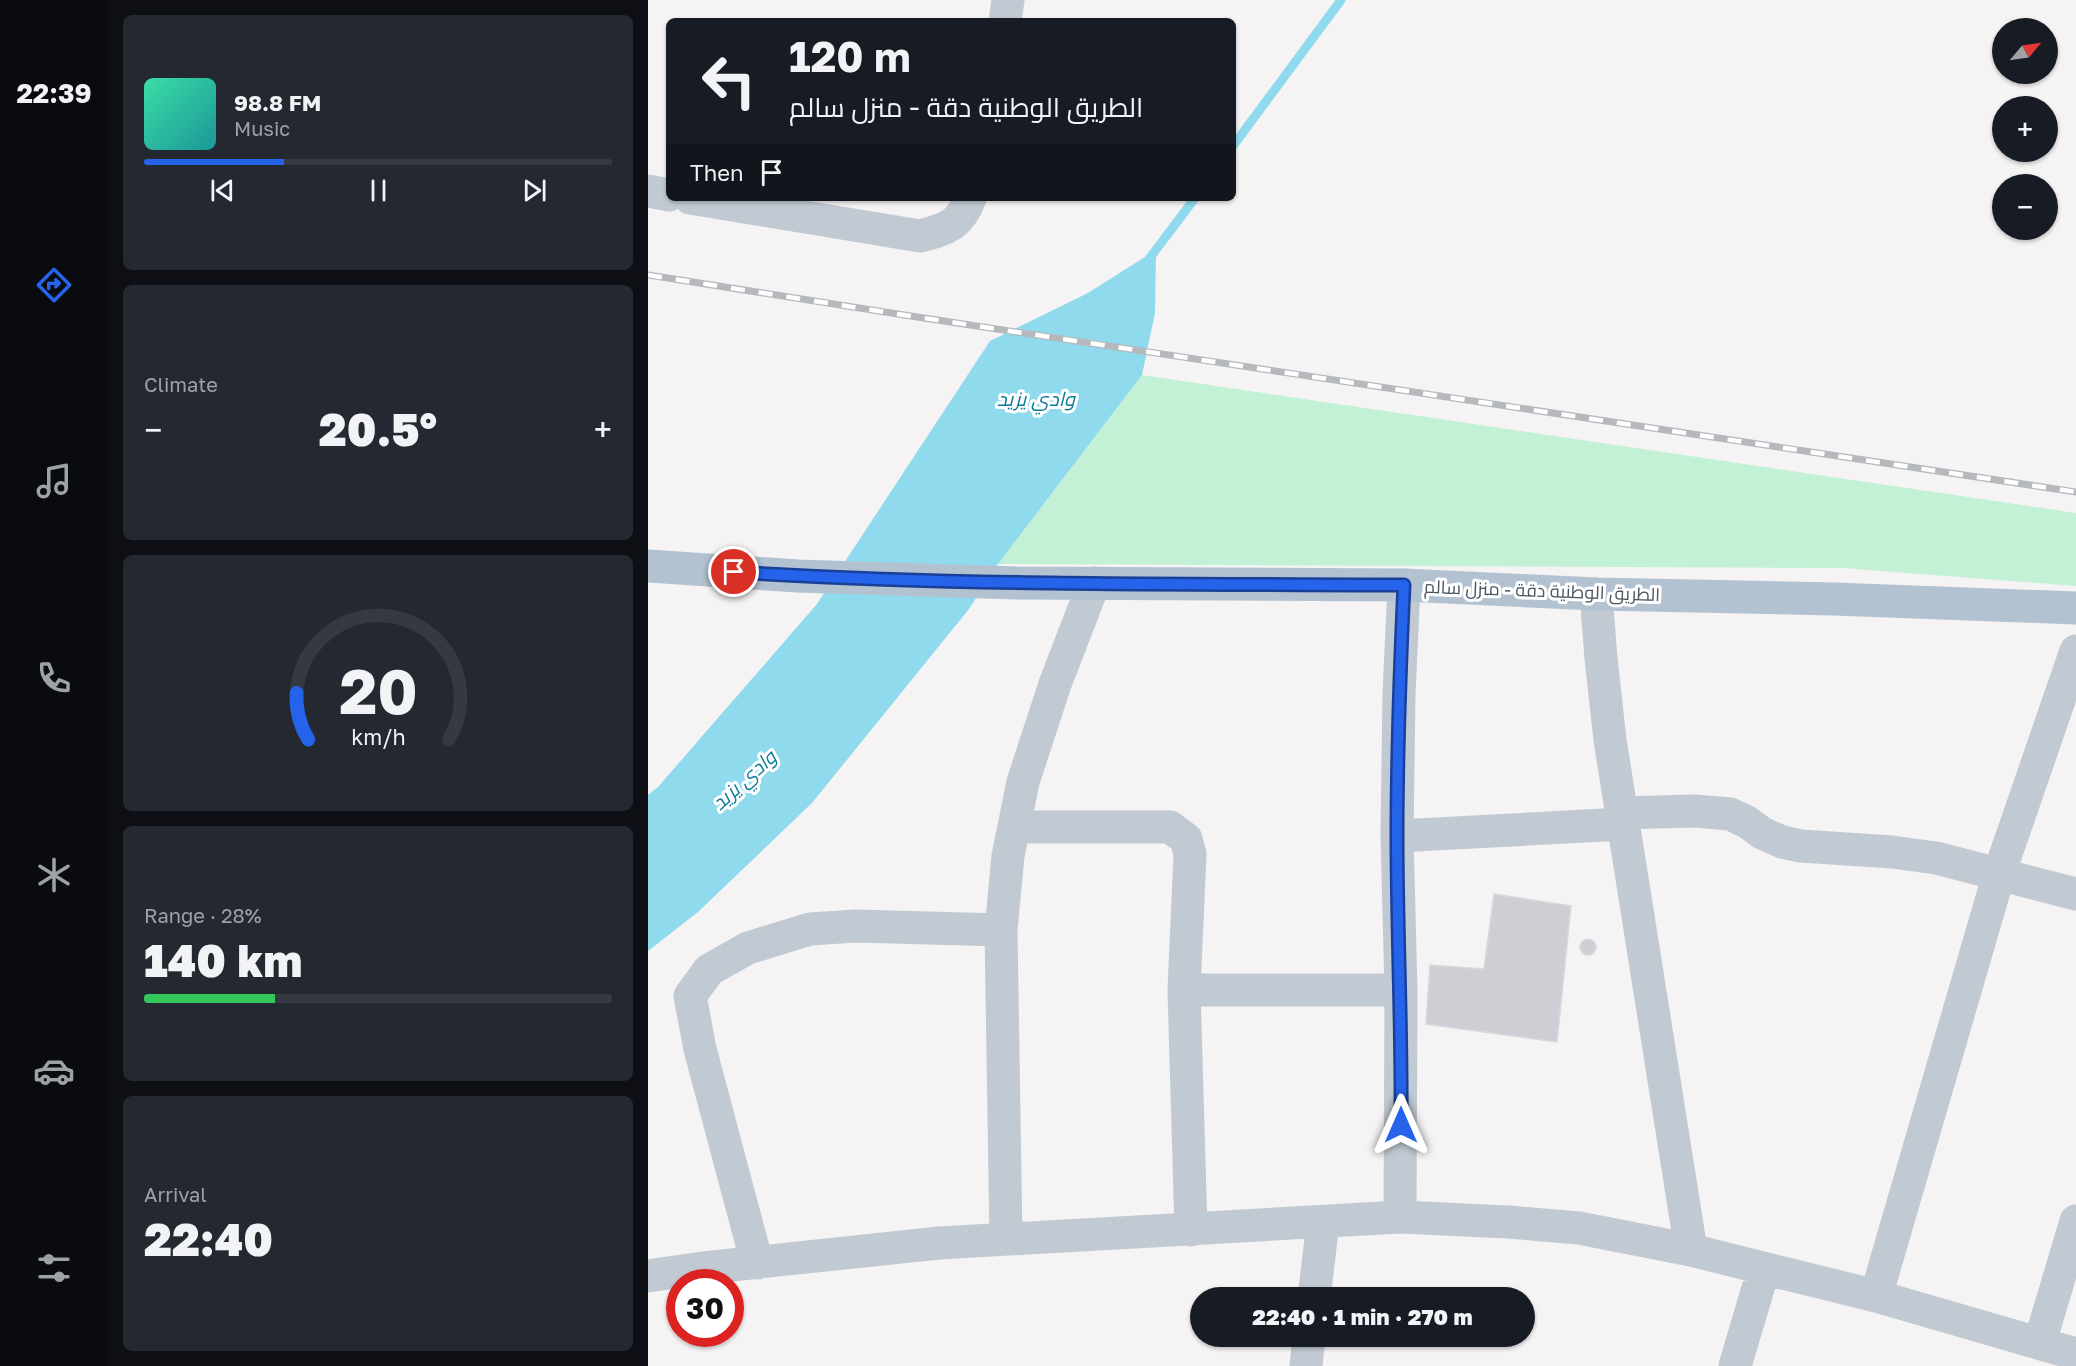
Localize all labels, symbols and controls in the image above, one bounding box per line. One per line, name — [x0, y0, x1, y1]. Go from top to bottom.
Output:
north arrow — [1992, 18, 2058, 84]
map controls — [1992, 18, 2058, 240]
text: 120 m — [789, 31, 911, 81]
icon: left — [690, 42, 768, 120]
text: 22:39 — [16, 77, 92, 109]
text: 98.8 FM — [234, 89, 321, 116]
text: الطريق الوطنية دقة - منزل سالم — [789, 91, 1143, 123]
button: + — [1992, 96, 2058, 162]
text: Music — [234, 116, 290, 140]
icon: arrive — [755, 156, 788, 189]
text: Then — [690, 159, 743, 186]
icon: previous — [206, 174, 239, 207]
icon: pause — [362, 174, 395, 207]
icon: next — [518, 174, 551, 207]
button: − — [1992, 174, 2058, 240]
icon: directions — [33, 264, 75, 306]
text: Climate — [144, 372, 218, 396]
water label: وادي يزيد — [997, 386, 1076, 415]
text: 20.5° — [319, 402, 437, 456]
text: − — [144, 410, 162, 449]
text: + — [594, 410, 612, 449]
icon: music — [33, 460, 75, 502]
pin — [708, 546, 759, 597]
icon: arrive — [717, 555, 750, 588]
street label: الطريق الوطنية دقة - منزل سالم — [1424, 575, 1660, 607]
text: 20 — [339, 653, 417, 728]
icon: phone — [33, 657, 75, 699]
text: km/h — [351, 724, 405, 750]
water label: وادي يزيد — [706, 744, 784, 818]
icon: climate — [33, 854, 75, 896]
text: Range · 28% — [144, 903, 262, 927]
text: 140 km — [144, 933, 302, 987]
icon: car — [33, 1050, 75, 1092]
position arrow — [1369, 1093, 1433, 1157]
text: Arrival — [144, 1182, 207, 1206]
text: 22:40 — [144, 1212, 273, 1266]
icon: filters — [33, 1247, 75, 1289]
speed limit sign: 30 — [666, 1269, 744, 1347]
text: 22:40 · 1 min · 270 m — [1252, 1303, 1473, 1330]

